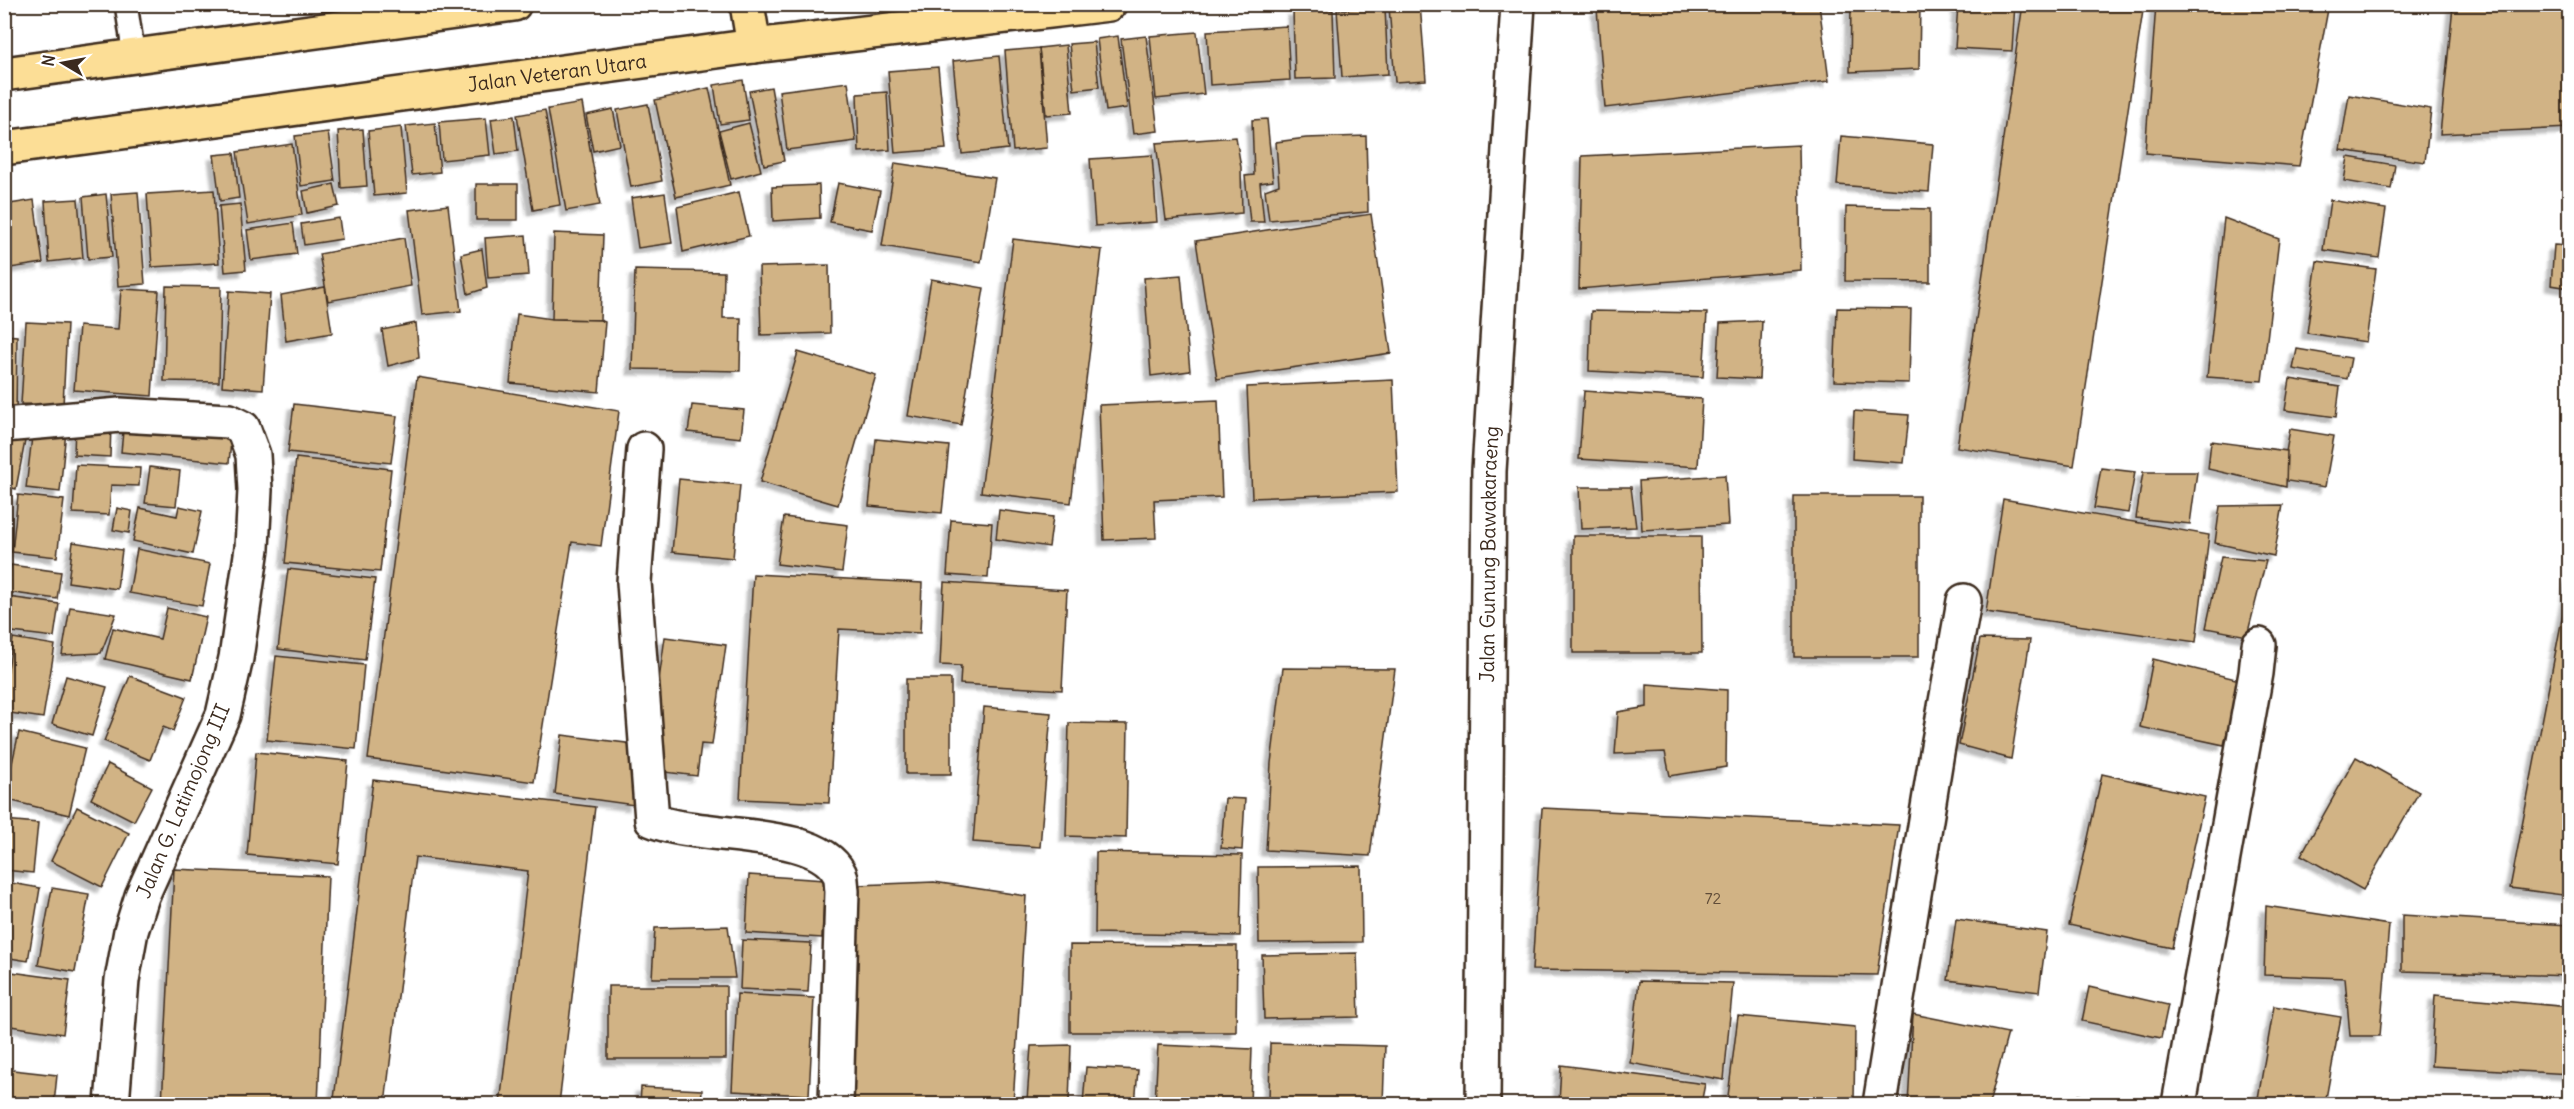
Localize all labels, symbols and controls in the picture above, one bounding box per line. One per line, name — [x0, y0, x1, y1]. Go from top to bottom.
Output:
north arrow — [33, 33, 93, 93]
street label: Jalan Veteran Utara — [466, 48, 648, 97]
text: N — [37, 53, 59, 68]
street label: Jalan Gunung Bawakaraeng — [1474, 425, 1504, 682]
street label: Jalan G. Latimojong III — [130, 700, 235, 902]
house number: 72 — [1705, 888, 1722, 908]

